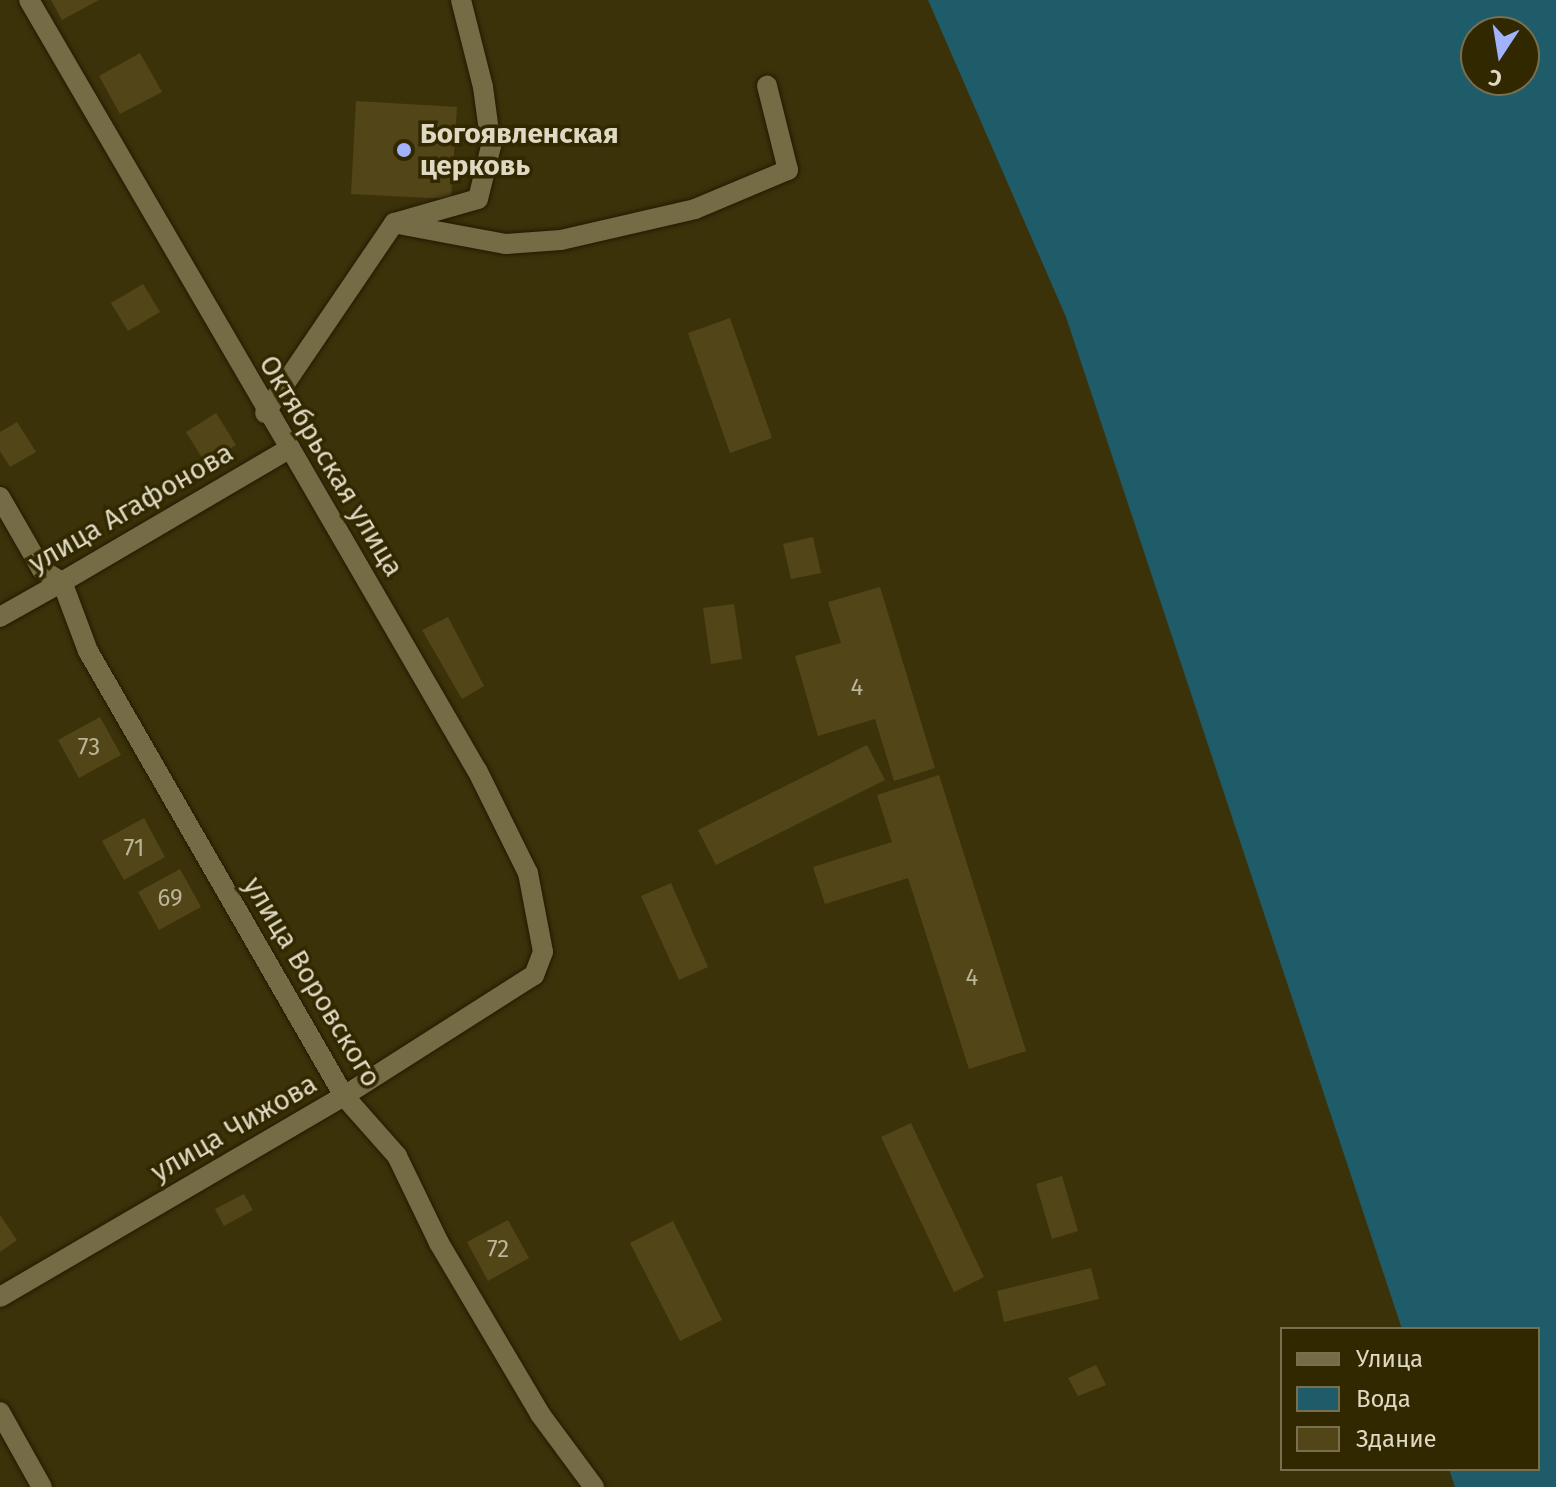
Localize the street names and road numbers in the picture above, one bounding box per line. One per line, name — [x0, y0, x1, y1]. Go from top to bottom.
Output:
street label: Октябрьская улица — [252, 349, 410, 583]
street label: улица Агафонова — [23, 436, 239, 580]
street label: улица Воровского — [236, 871, 388, 1093]
street label: улица Чижова — [145, 1067, 323, 1189]

